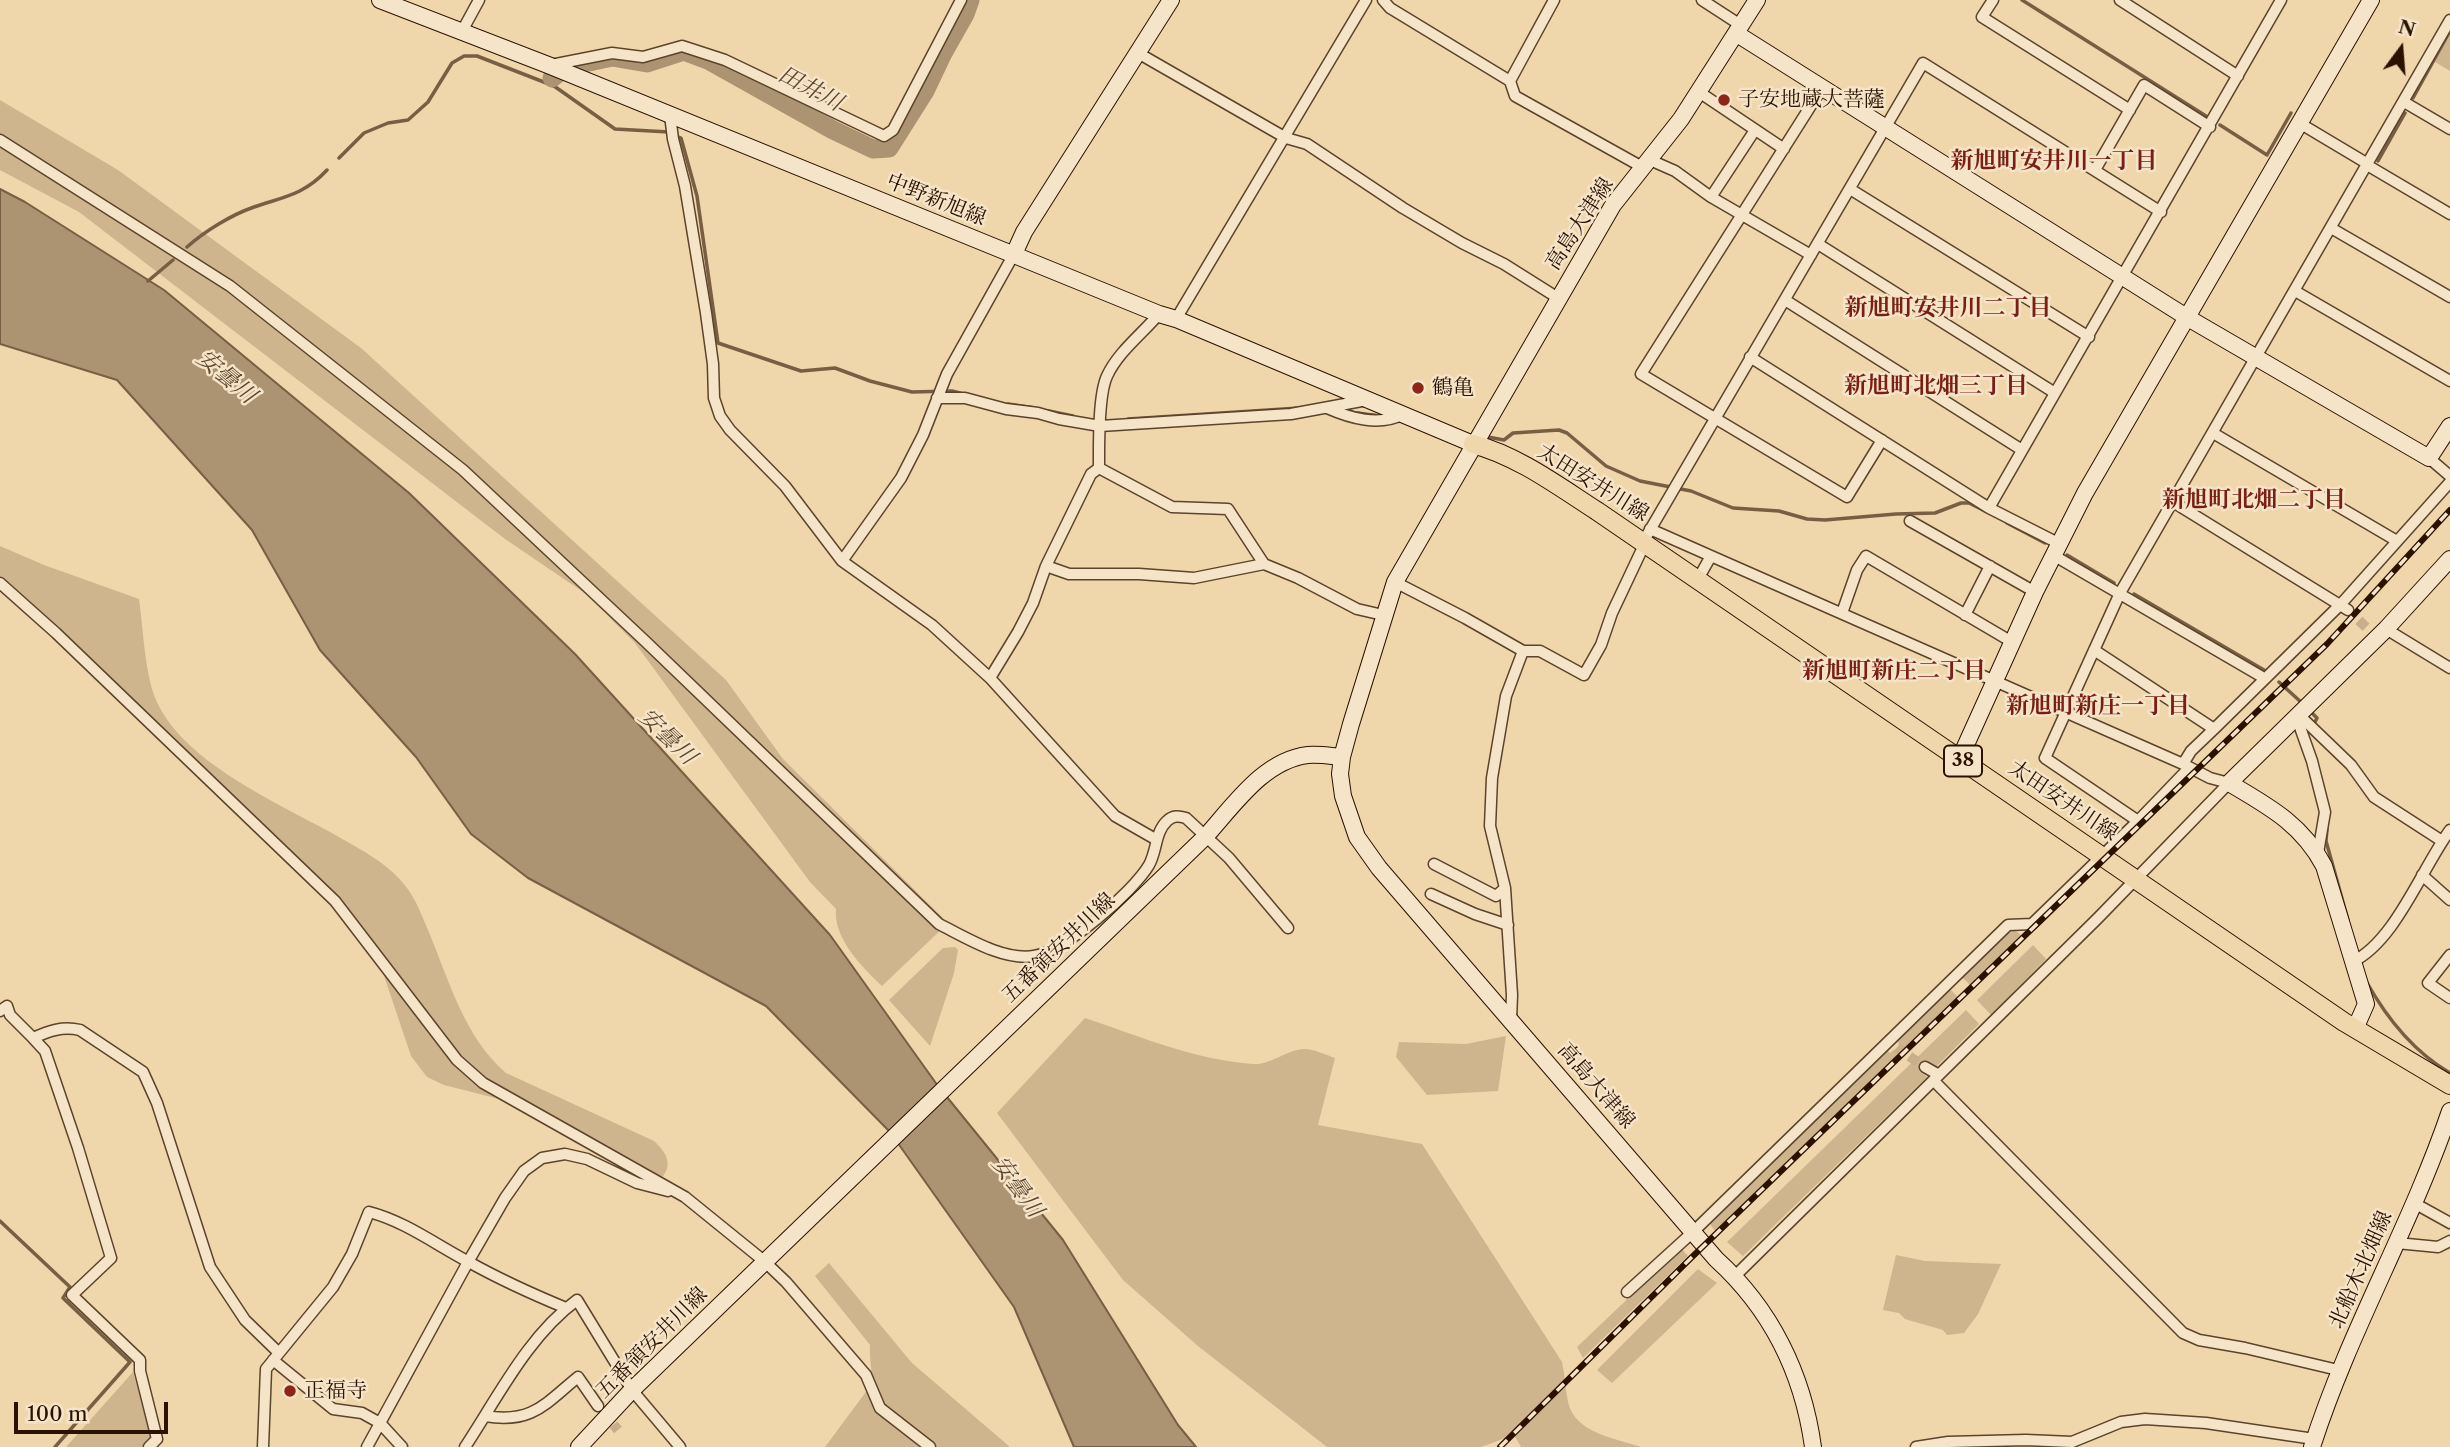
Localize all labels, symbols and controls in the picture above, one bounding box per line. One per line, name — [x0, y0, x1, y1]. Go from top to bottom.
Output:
north arrow — [2366, 14, 2436, 84]
text: N — [2396, 15, 2418, 42]
water label: 田井川 — [773, 61, 847, 117]
place label: 子安地蔵大菩薩 — [1738, 87, 1885, 113]
marker: 子安地蔵大菩薩 — [1716, 92, 1732, 108]
district label: 新旭町安井川一丁目 — [1951, 147, 2157, 175]
street label: 中野新旭線 — [883, 169, 989, 231]
street label: 高島大津線 — [1541, 173, 1619, 275]
district label: 新旭町安井川二丁目 — [1845, 294, 2051, 322]
water label: 安曇川 — [191, 344, 261, 410]
district label: 新旭町北畑三丁目 — [1844, 372, 2028, 400]
place label: 鶴亀 — [1432, 375, 1474, 401]
marker: 鶴亀 — [1410, 380, 1426, 396]
street label: 太田安井川線 — [1533, 439, 1653, 527]
district label: 新旭町北畑二丁目 — [2162, 486, 2346, 514]
district label: 新旭町新庄二丁目 — [1802, 657, 1986, 685]
district label: 新旭町新庄一丁目 — [2006, 692, 2190, 720]
water label: 安曇川 — [633, 703, 701, 771]
road number: 38 — [1944, 746, 1982, 776]
street label: 太田安井川線 — [2004, 755, 2122, 847]
street label: 五番領安井川線 — [997, 888, 1121, 1008]
street label: 高島大津線 — [1552, 1038, 1640, 1134]
water label: 安曇川 — [986, 1151, 1048, 1223]
street label: 北船木北畑線 — [2324, 1207, 2398, 1333]
street label: 五番領安井川線 — [591, 1282, 713, 1404]
place label: 正福寺 — [304, 1378, 367, 1404]
marker: 正福寺 — [282, 1383, 298, 1399]
scale bar — [18, 1388, 172, 1432]
text: 100 m — [27, 1401, 88, 1426]

